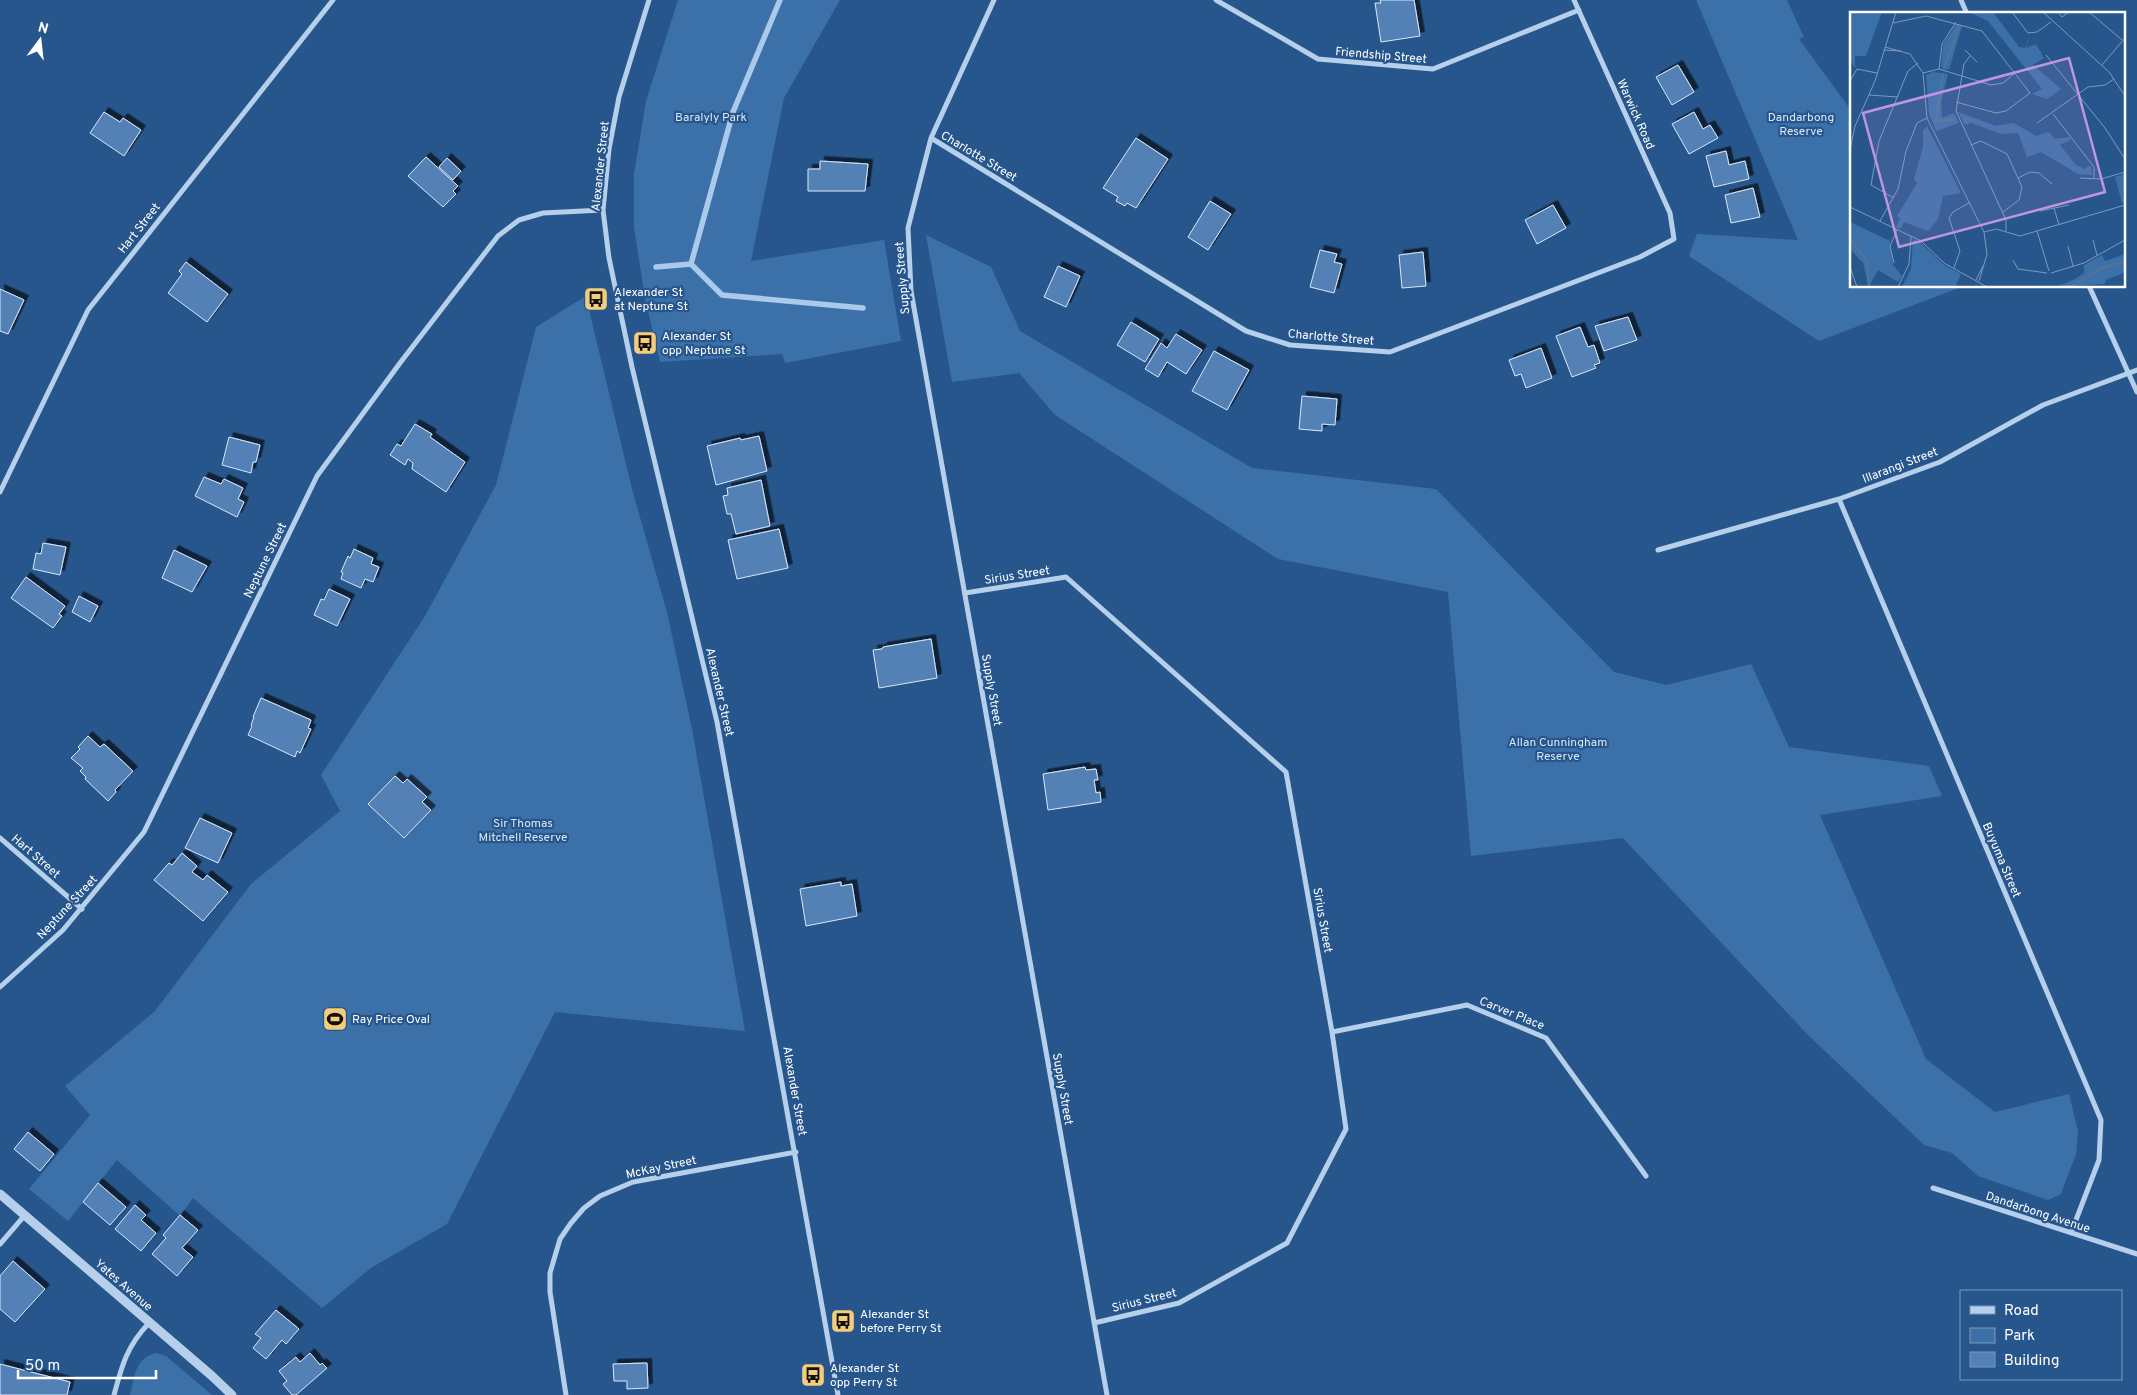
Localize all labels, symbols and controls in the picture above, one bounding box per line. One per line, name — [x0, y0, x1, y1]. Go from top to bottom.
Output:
inset map — [1850, 12, 2124, 288]
north arrow — [15, 15, 65, 65]
text: N — [36, 19, 50, 38]
street label: Friendship Street — [1334, 44, 1427, 68]
street label: Warwick Road — [1612, 77, 1658, 152]
park label: Baralyly Park — [675, 110, 747, 126]
park label: Dandarbong Reserve — [1768, 110, 1834, 140]
street label: Alexander Street — [588, 120, 614, 212]
street label: Charlotte Street — [937, 128, 1020, 186]
street label: Hart Street — [115, 200, 164, 257]
street label: Supply Street — [892, 241, 914, 315]
place label: Alexander St at Neptune St — [614, 285, 688, 315]
bus stop icon: Alexander St at Neptune St — [583, 286, 609, 312]
street label: Charlotte Street — [1287, 326, 1375, 350]
place label: Alexander St opp Neptune St — [662, 329, 746, 359]
bus stop icon: Alexander St opp Neptune St — [632, 330, 658, 356]
street label: Illarangi Street — [1860, 444, 1940, 488]
street label: Neptune Street — [241, 520, 291, 601]
street label: Sirius Street — [983, 563, 1051, 589]
street label: Alexander Street — [701, 646, 737, 738]
street label: Supply Street — [977, 653, 1005, 727]
park label: Allan Cunningham Reserve — [1509, 735, 1607, 765]
park label: Sir Thomas Mitchell Reserve — [478, 816, 568, 846]
street label: Buyuma Street — [1978, 820, 2024, 900]
street label: Hart Street — [8, 831, 63, 882]
street label: Neptune Street — [34, 872, 102, 943]
street label: Sirius Street — [1308, 886, 1336, 954]
street label: Carver Place — [1477, 994, 1547, 1034]
sports icon: Ray Price Oval — [322, 1006, 348, 1032]
place label: Ray Price Oval — [352, 1012, 430, 1028]
street label: Alexander Street — [778, 1045, 810, 1137]
street label: Supply Street — [1048, 1052, 1076, 1126]
street label: McKay Street — [624, 1153, 698, 1183]
street label: Dandarbong Avenue — [1983, 1189, 2092, 1237]
street label: Yates Avenue — [91, 1256, 156, 1315]
street label: Sirius Street — [1110, 1285, 1178, 1317]
legend — [1960, 1290, 2122, 1380]
text: Road — [2004, 1302, 2039, 1321]
place label: Alexander St before Perry St — [860, 1307, 941, 1337]
bus stop icon: Alexander St before Perry St — [830, 1308, 856, 1334]
text: Park — [2004, 1327, 2035, 1346]
scale bar — [18, 1348, 155, 1380]
text: Building — [2004, 1352, 2059, 1371]
text: 50 m — [25, 1357, 60, 1376]
place label: Alexander St opp Perry St — [830, 1361, 899, 1391]
bus stop icon: Alexander St opp Perry St — [800, 1362, 826, 1388]

